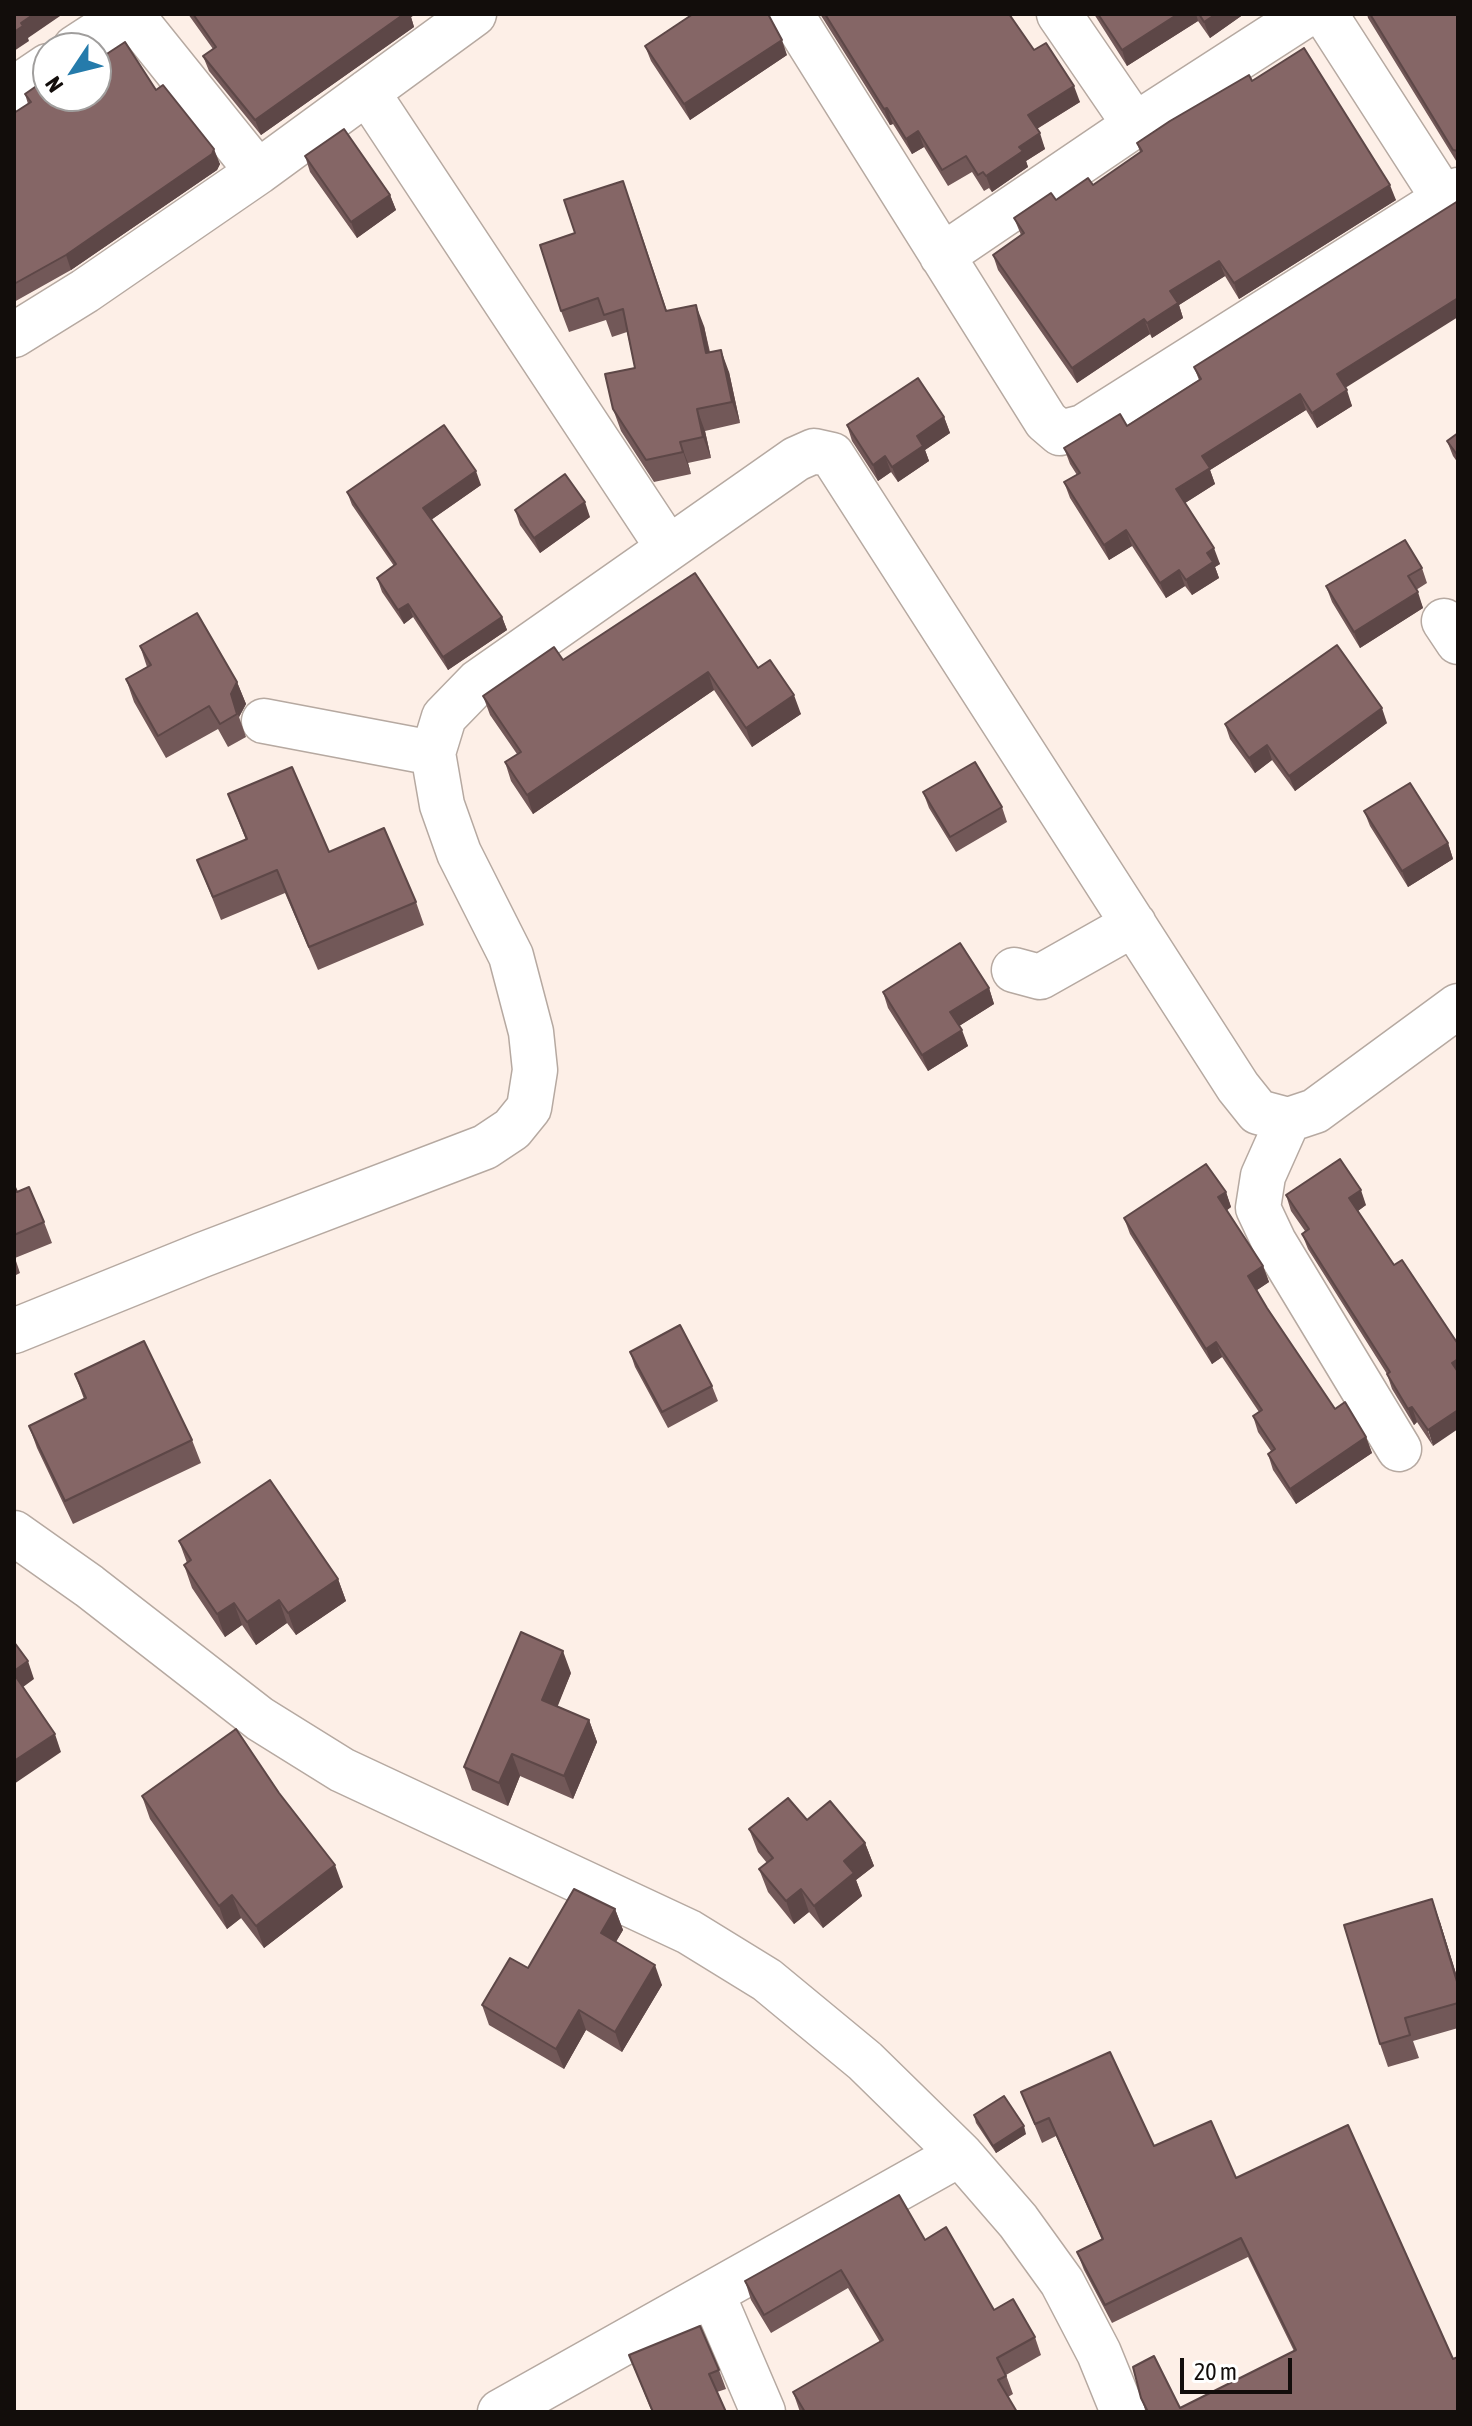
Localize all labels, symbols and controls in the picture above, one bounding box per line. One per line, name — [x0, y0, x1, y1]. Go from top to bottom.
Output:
north arrow — [32, 32, 112, 112]
text: N — [40, 72, 68, 97]
scale bar — [1184, 2342, 1296, 2392]
text: 20 m — [1194, 2358, 1237, 2385]

